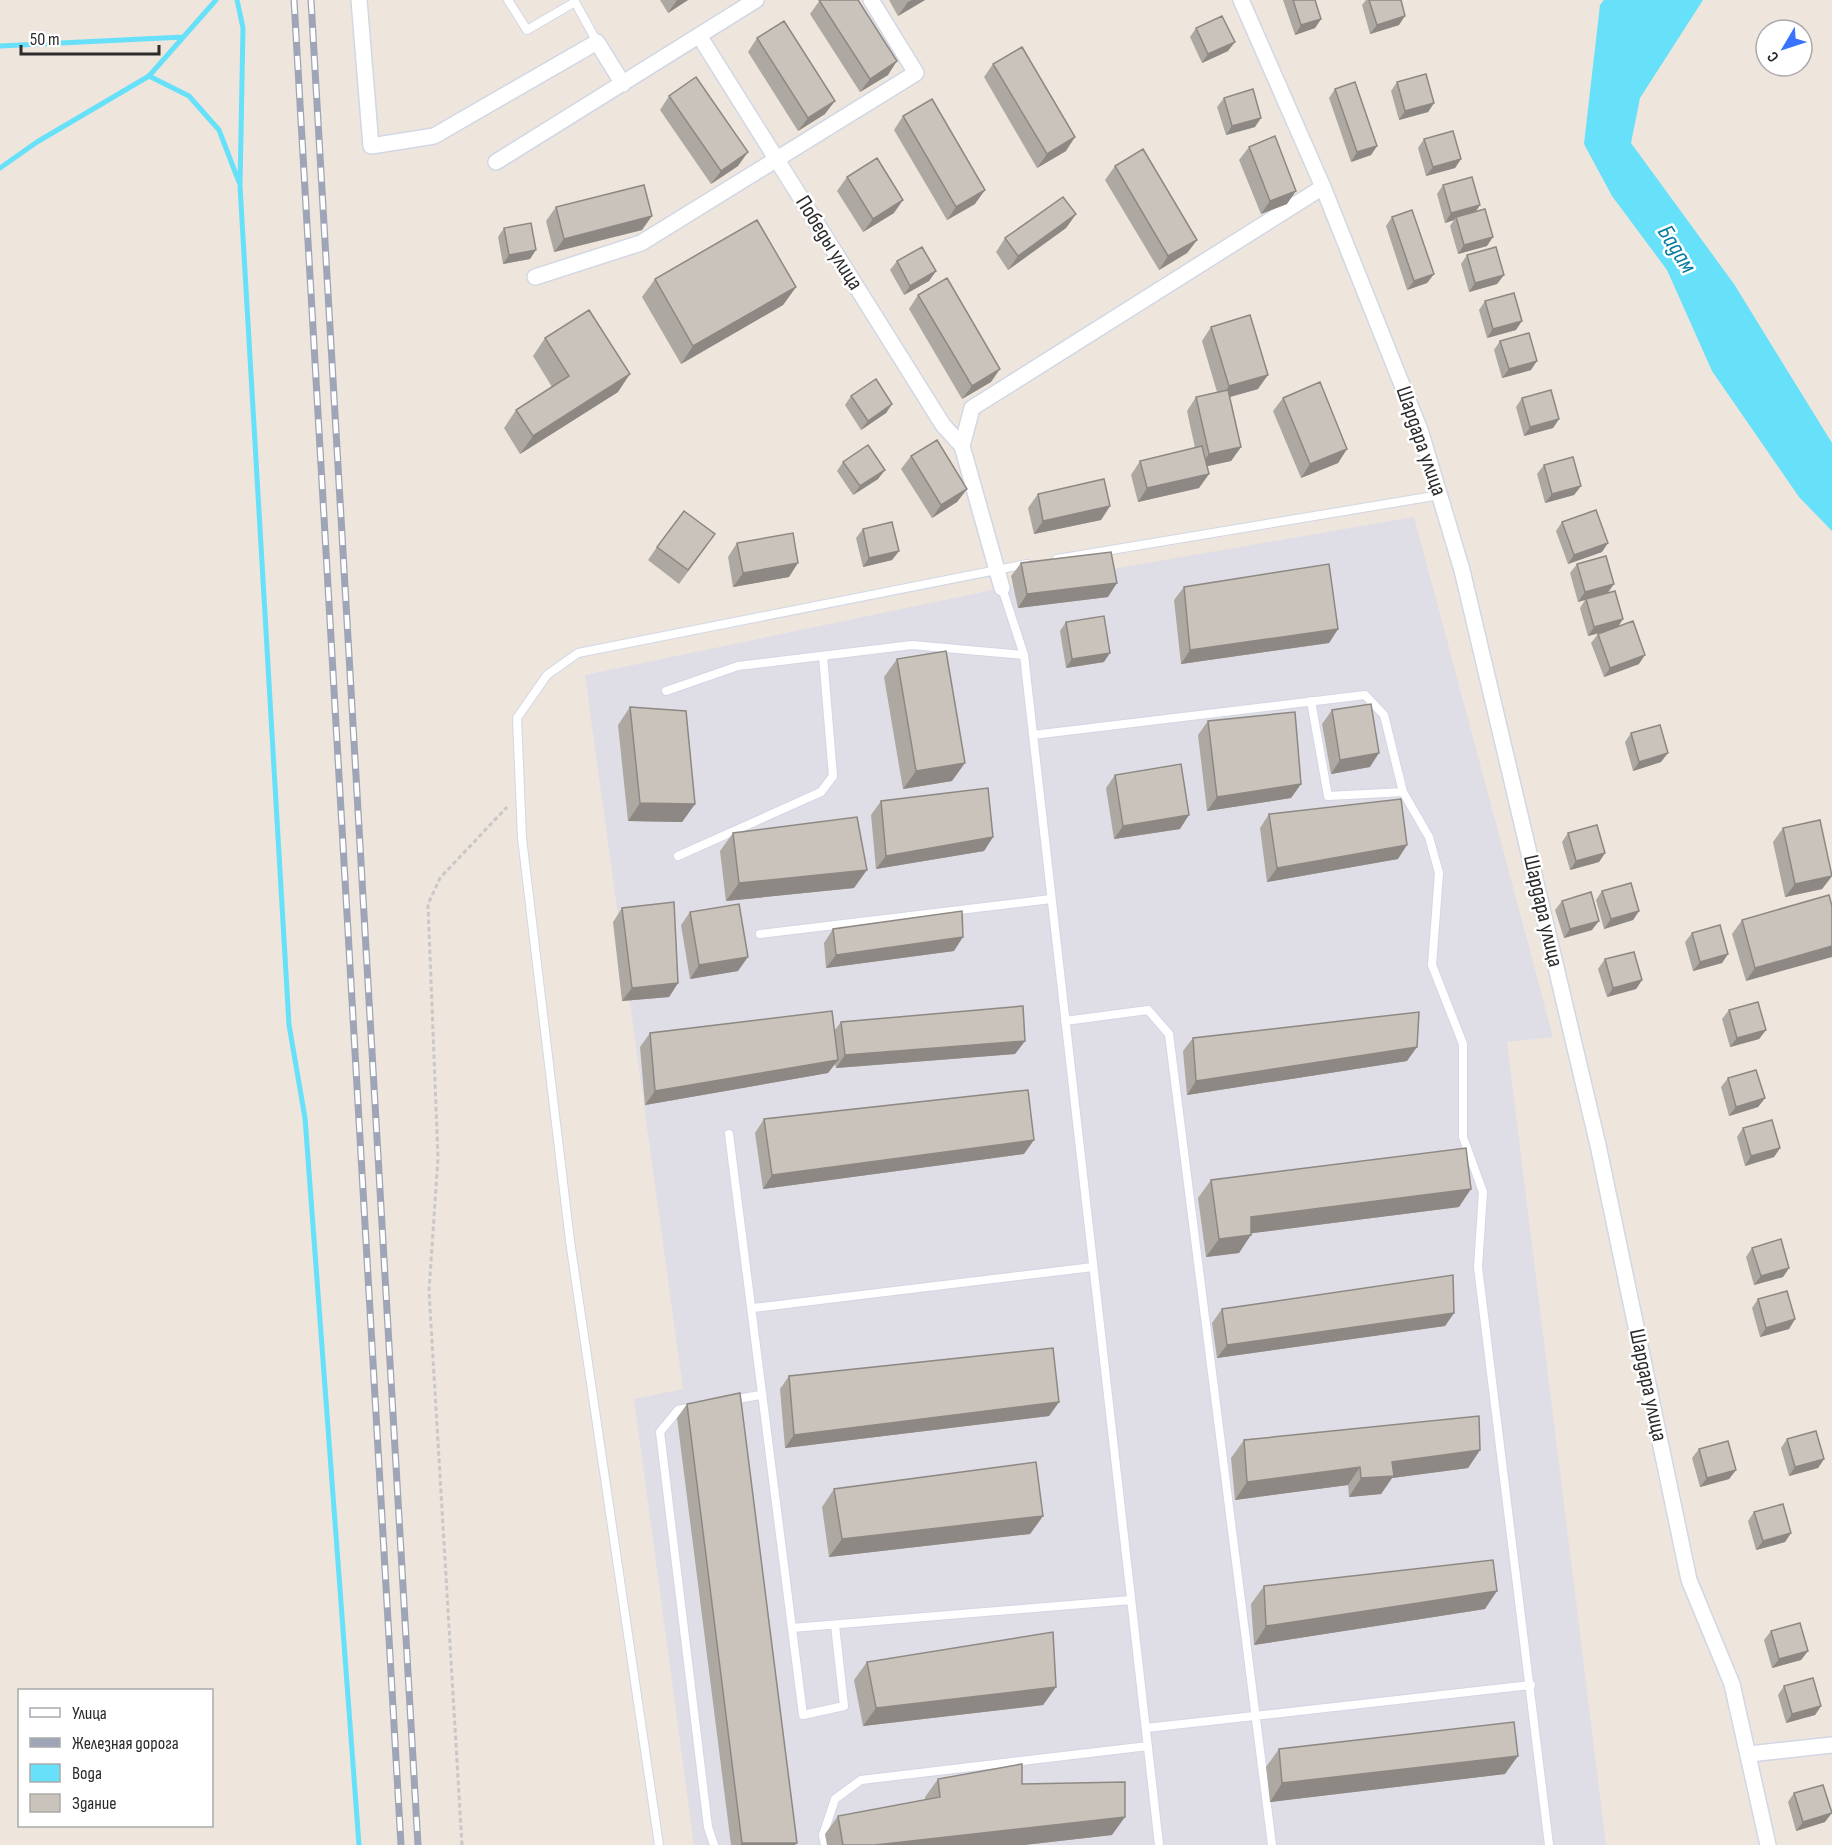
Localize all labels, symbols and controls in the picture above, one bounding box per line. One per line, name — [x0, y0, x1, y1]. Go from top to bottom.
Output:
scale bar — [21, 18, 159, 56]
north arrow — [1754, 18, 1814, 78]
text: 50 m — [30, 29, 60, 50]
text: С — [1764, 47, 1783, 66]
street label: Победы улица — [789, 191, 869, 295]
water label: Бадам — [1651, 220, 1703, 279]
street label: Шардара улица — [1390, 383, 1452, 499]
street label: Шардара улица — [1517, 852, 1569, 970]
street label: Шардара улица — [1623, 1326, 1673, 1444]
legend — [18, 1689, 213, 1827]
text: Улица — [72, 1703, 107, 1724]
text: Железная дорога — [72, 1733, 179, 1754]
text: Вода — [72, 1763, 102, 1784]
text: Здание — [72, 1793, 117, 1814]

